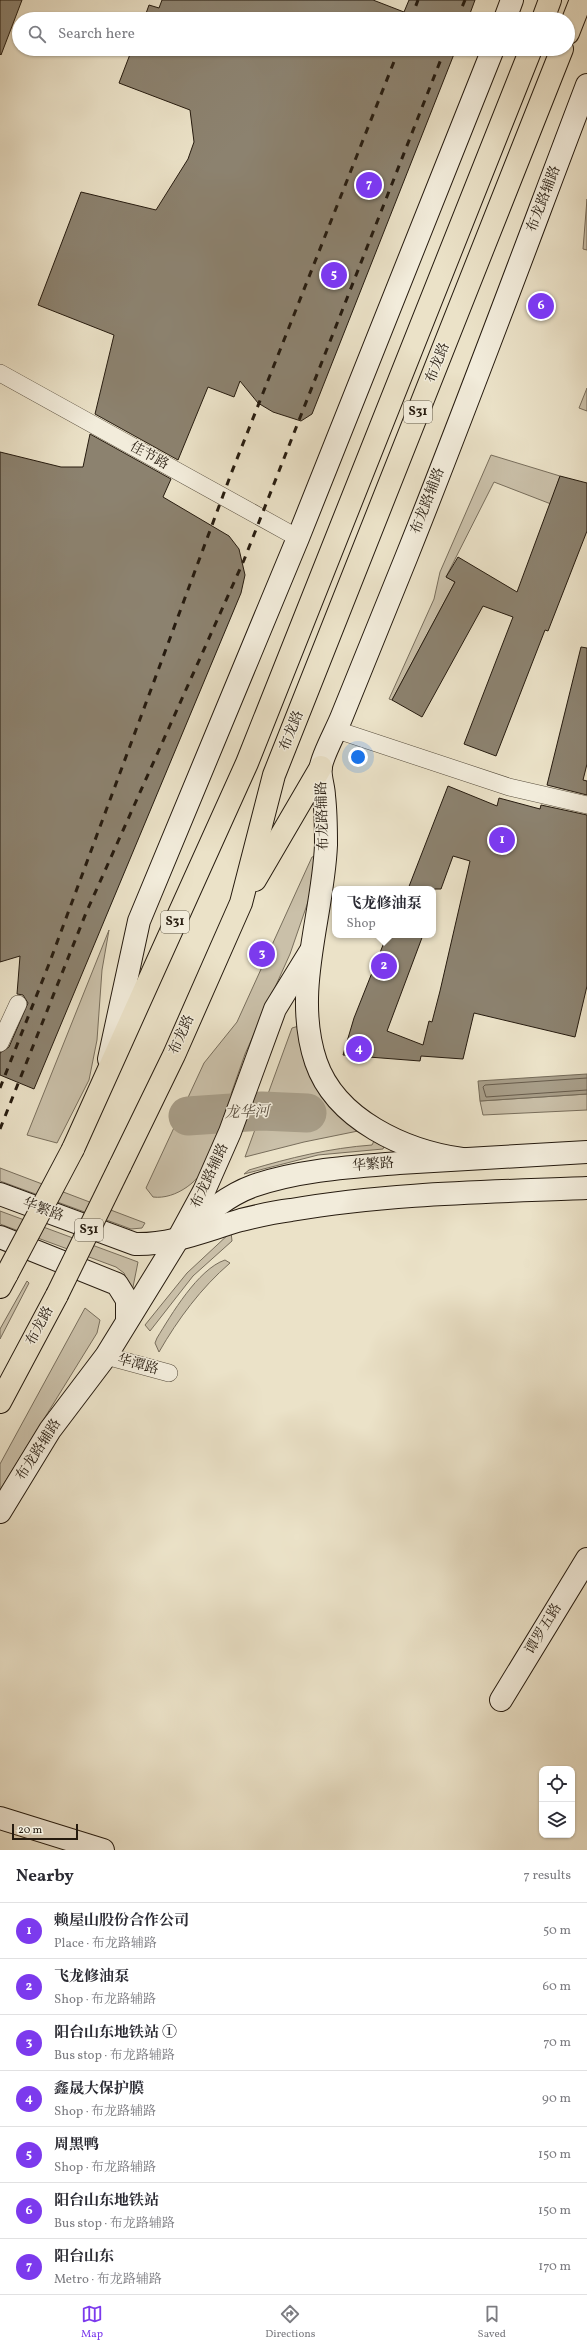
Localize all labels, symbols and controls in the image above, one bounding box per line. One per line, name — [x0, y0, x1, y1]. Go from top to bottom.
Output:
search box — [12, 12, 575, 56]
icon: search — [26, 23, 48, 45]
text: Search here — [58, 24, 135, 45]
street label: 布龙路辅路 — [523, 163, 565, 235]
pin: 7 — [356, 170, 382, 200]
pin: 5 — [321, 260, 347, 290]
pin: 6 — [528, 291, 554, 321]
street label: 布龙路 — [421, 340, 455, 386]
road number: S31 — [404, 401, 432, 423]
street label: 佳节路 — [126, 438, 172, 474]
street label: 布龙路辅路 — [407, 465, 449, 537]
street label: 布龙路 — [275, 708, 309, 754]
your location — [348, 747, 368, 767]
street label: 布龙路辅路 — [312, 781, 334, 851]
pin: 1 — [489, 825, 515, 855]
popup — [332, 886, 436, 938]
text: 飞龙修油泵 — [346, 894, 422, 915]
road number: S31 — [161, 911, 189, 933]
text: Shop — [346, 915, 376, 933]
pin: 3 — [249, 939, 275, 969]
pin: 2 — [371, 951, 397, 981]
street label: 布龙路 — [165, 1012, 199, 1058]
pin: 4 — [346, 1034, 372, 1064]
water label: 龙华河 — [224, 1102, 273, 1124]
street label: 布龙路辅路 — [187, 1140, 233, 1212]
street label: 华繁路 — [351, 1154, 395, 1176]
street label: 华繁路 — [20, 1194, 66, 1226]
road number: S31 — [75, 1219, 103, 1241]
street label: 布龙路 — [22, 1303, 58, 1349]
street label: 华潭路 — [115, 1350, 161, 1380]
street label: 布龙路辅路 — [12, 1415, 66, 1485]
street label: 谭罗五路 — [521, 1600, 567, 1658]
map controls — [539, 1766, 575, 1838]
button: locate — [539, 1766, 575, 1802]
button: layers — [539, 1802, 575, 1838]
scale bar — [12, 1822, 78, 1841]
text: 20 m — [18, 1823, 42, 1838]
text: Nearby — [16, 1865, 74, 1888]
text: 7 results — [524, 1867, 571, 1885]
text: 赖屋山股份合作公司 — [54, 1911, 189, 1932]
text: 1 — [26, 1922, 32, 1940]
text: 50 m — [543, 1922, 571, 1940]
text: Place · 布龙路辅路 — [54, 1935, 157, 1953]
text: 飞龙修油泵 — [54, 1967, 129, 1988]
text: 2 — [26, 1978, 32, 1996]
text: 60 m — [543, 1978, 571, 1996]
text: Shop · 布龙路辅路 — [54, 1991, 156, 2009]
text: 阳台山东地铁站 ① — [54, 2023, 177, 2044]
text: 3 — [26, 2034, 32, 2052]
text: 70 m — [543, 2034, 571, 2052]
text: Bus stop · 布龙路辅路 — [54, 2047, 175, 2065]
text: 鑫晟大保护膜 — [54, 2079, 144, 2100]
text: 4 — [25, 2090, 33, 2108]
text: 90 m — [542, 2090, 571, 2108]
text: Shop · 布龙路辅路 — [54, 2103, 156, 2121]
text: 周黑鸭 — [54, 2135, 99, 2156]
text: 5 — [26, 2146, 32, 2164]
text: 150 m — [538, 2146, 571, 2164]
text: Shop · 布龙路辅路 — [54, 2159, 156, 2177]
text: 阳台山东地铁站 — [54, 2191, 159, 2212]
text: 6 — [25, 2202, 33, 2220]
text: 150 m — [538, 2202, 571, 2220]
text: Bus stop · 布龙路辅路 — [54, 2215, 175, 2233]
text: 阳台山东 — [54, 2247, 114, 2268]
text: 7 — [26, 2258, 32, 2276]
text: 170 m — [538, 2258, 571, 2276]
text: Metro · 布龙路辅路 — [54, 2271, 162, 2289]
tab: Map — [81, 2303, 103, 2342]
tab: Directions — [265, 2303, 316, 2342]
tab: Saved — [478, 2303, 506, 2342]

